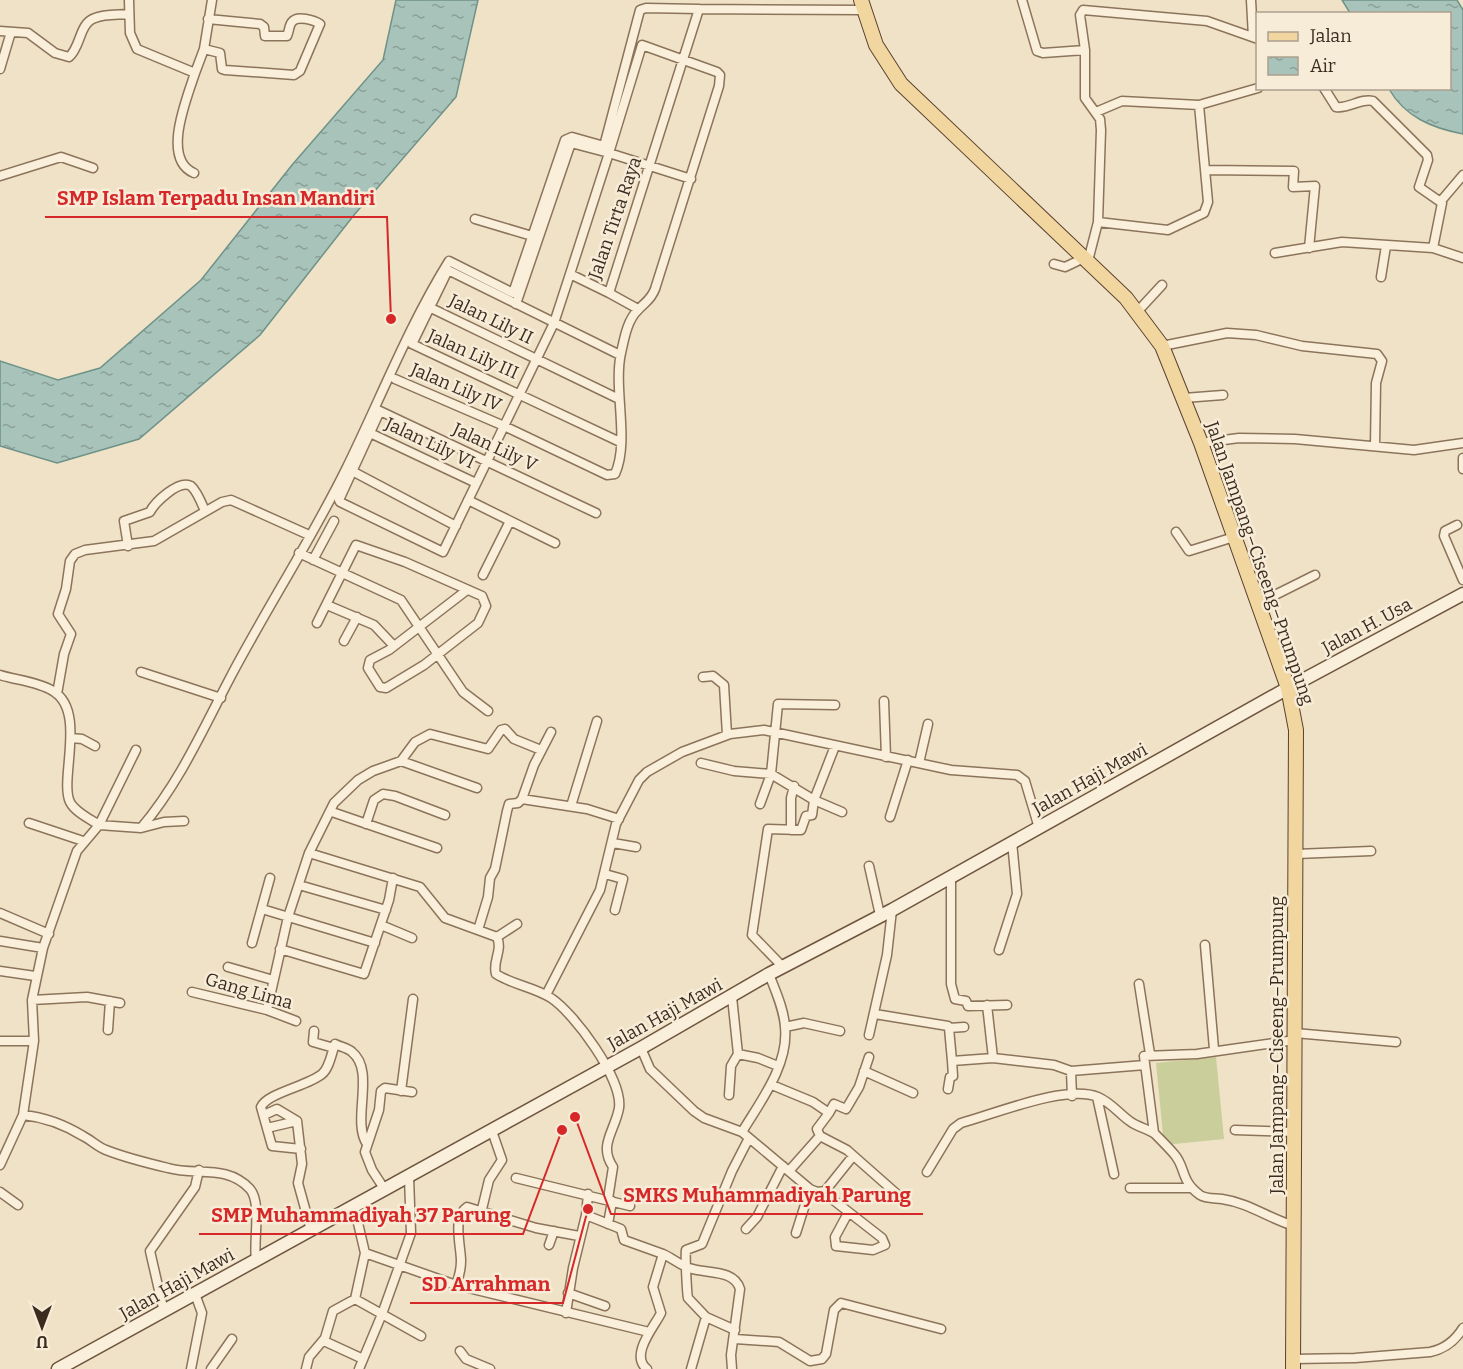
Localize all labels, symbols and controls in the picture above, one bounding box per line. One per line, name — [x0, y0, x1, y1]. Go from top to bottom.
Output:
legend — [1256, 12, 1451, 90]
text: Jalan — [1309, 25, 1352, 47]
text: Air — [1310, 55, 1336, 77]
street label: Jalan Tirta Raya — [583, 154, 646, 283]
callout: SMP Islam Terpadu Insan Mandiri — [45, 179, 387, 217]
text: SMP Islam Terpadu Insan Mandiri — [57, 186, 376, 210]
street label: Jalan Lily II — [444, 289, 537, 349]
street label: Jalan Lily III — [423, 324, 522, 384]
street label: Jalan Lily IV — [406, 358, 505, 416]
street label: Jalan Lily VI — [381, 412, 478, 473]
street label: Jalan Lily V — [448, 417, 541, 476]
street label: Jalan Jampang–Ciseeng–Prumpung — [1201, 417, 1319, 708]
street label: Jalan H. Usa — [1317, 593, 1416, 659]
street label: Jalan Haji Mawi — [1028, 738, 1151, 820]
street label: Jalan Jampang–Ciseeng–Prumpung — [1266, 896, 1288, 1195]
street label: Gang Lima — [203, 968, 295, 1014]
street label: Jalan Haji Mawi — [603, 973, 726, 1055]
callout: SMKS Muhammadiyah Parung — [611, 1176, 923, 1214]
text: SMKS Muhammadiyah Parung — [623, 1183, 912, 1207]
callout: SMP Muhammadiyah 37 Parung — [199, 1196, 523, 1234]
text: SMP Muhammadiyah 37 Parung — [211, 1203, 512, 1227]
street label: Jalan Haji Mawi — [115, 1243, 238, 1325]
callout: SD Arrahman — [410, 1265, 563, 1303]
text: SD Arrahman — [422, 1272, 551, 1296]
north arrow — [12, 1297, 72, 1357]
text: U — [36, 1332, 48, 1351]

